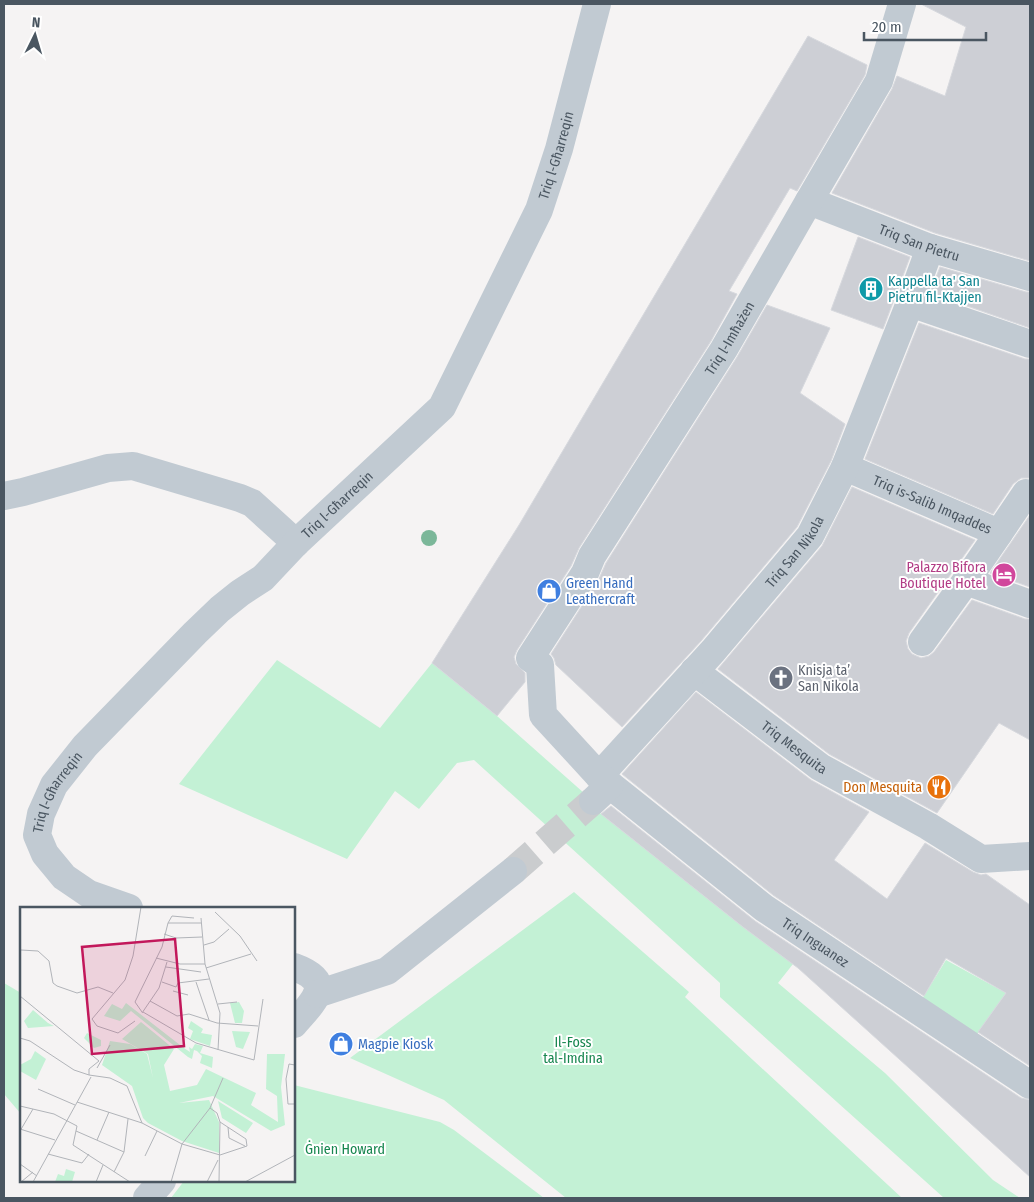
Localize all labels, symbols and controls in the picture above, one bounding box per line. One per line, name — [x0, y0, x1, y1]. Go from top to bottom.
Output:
north arrow — [10, 10, 60, 60]
scale bar — [864, 10, 986, 42]
text: N — [31, 14, 41, 31]
text: 20 m — [872, 18, 902, 36]
street label: Triq l-Għarreqin — [535, 110, 578, 202]
street label: Triq San Pietru — [876, 221, 961, 265]
place label: Kappella ta' San Pietru fil-Ktajjen — [888, 273, 982, 306]
building icon: Kappella ta' San Pietru fil-Ktajjen — [858, 276, 884, 302]
street label: Triq l-Imħażen — [702, 299, 758, 378]
street label: Triq l-Għarreqin — [298, 468, 377, 542]
street label: Triq is-Salib Imqaddes — [870, 472, 994, 538]
street label: Triq San Nikola — [762, 513, 828, 591]
place label: Palazzo Bifora Boutique Hotel — [900, 559, 986, 592]
hotel icon: Palazzo Bifora Boutique Hotel — [991, 562, 1017, 588]
place label: Green Hand Leathercraft — [566, 575, 635, 608]
shop icon: Green Hand Leathercraft — [536, 578, 562, 604]
place label: Knisja ta’ San Nikola — [798, 662, 859, 695]
church icon: Knisja ta’ San Nikola — [768, 665, 794, 691]
street label: Triq Mesquita — [758, 717, 830, 778]
street label: Triq l-Għarreqin — [30, 748, 86, 834]
restaurant icon: Don Mesquita — [926, 774, 952, 800]
place label: Don Mesquita — [843, 779, 922, 796]
inset map — [20, 907, 295, 1182]
street label: Triq Inguanez — [779, 914, 852, 971]
shop icon: Magpie Kiosk — [328, 1031, 354, 1057]
park label: Il-Foss tal-Imdina — [543, 1034, 603, 1067]
place label: Magpie Kiosk — [358, 1036, 434, 1053]
park label: Ġnien Howard — [305, 1140, 385, 1158]

